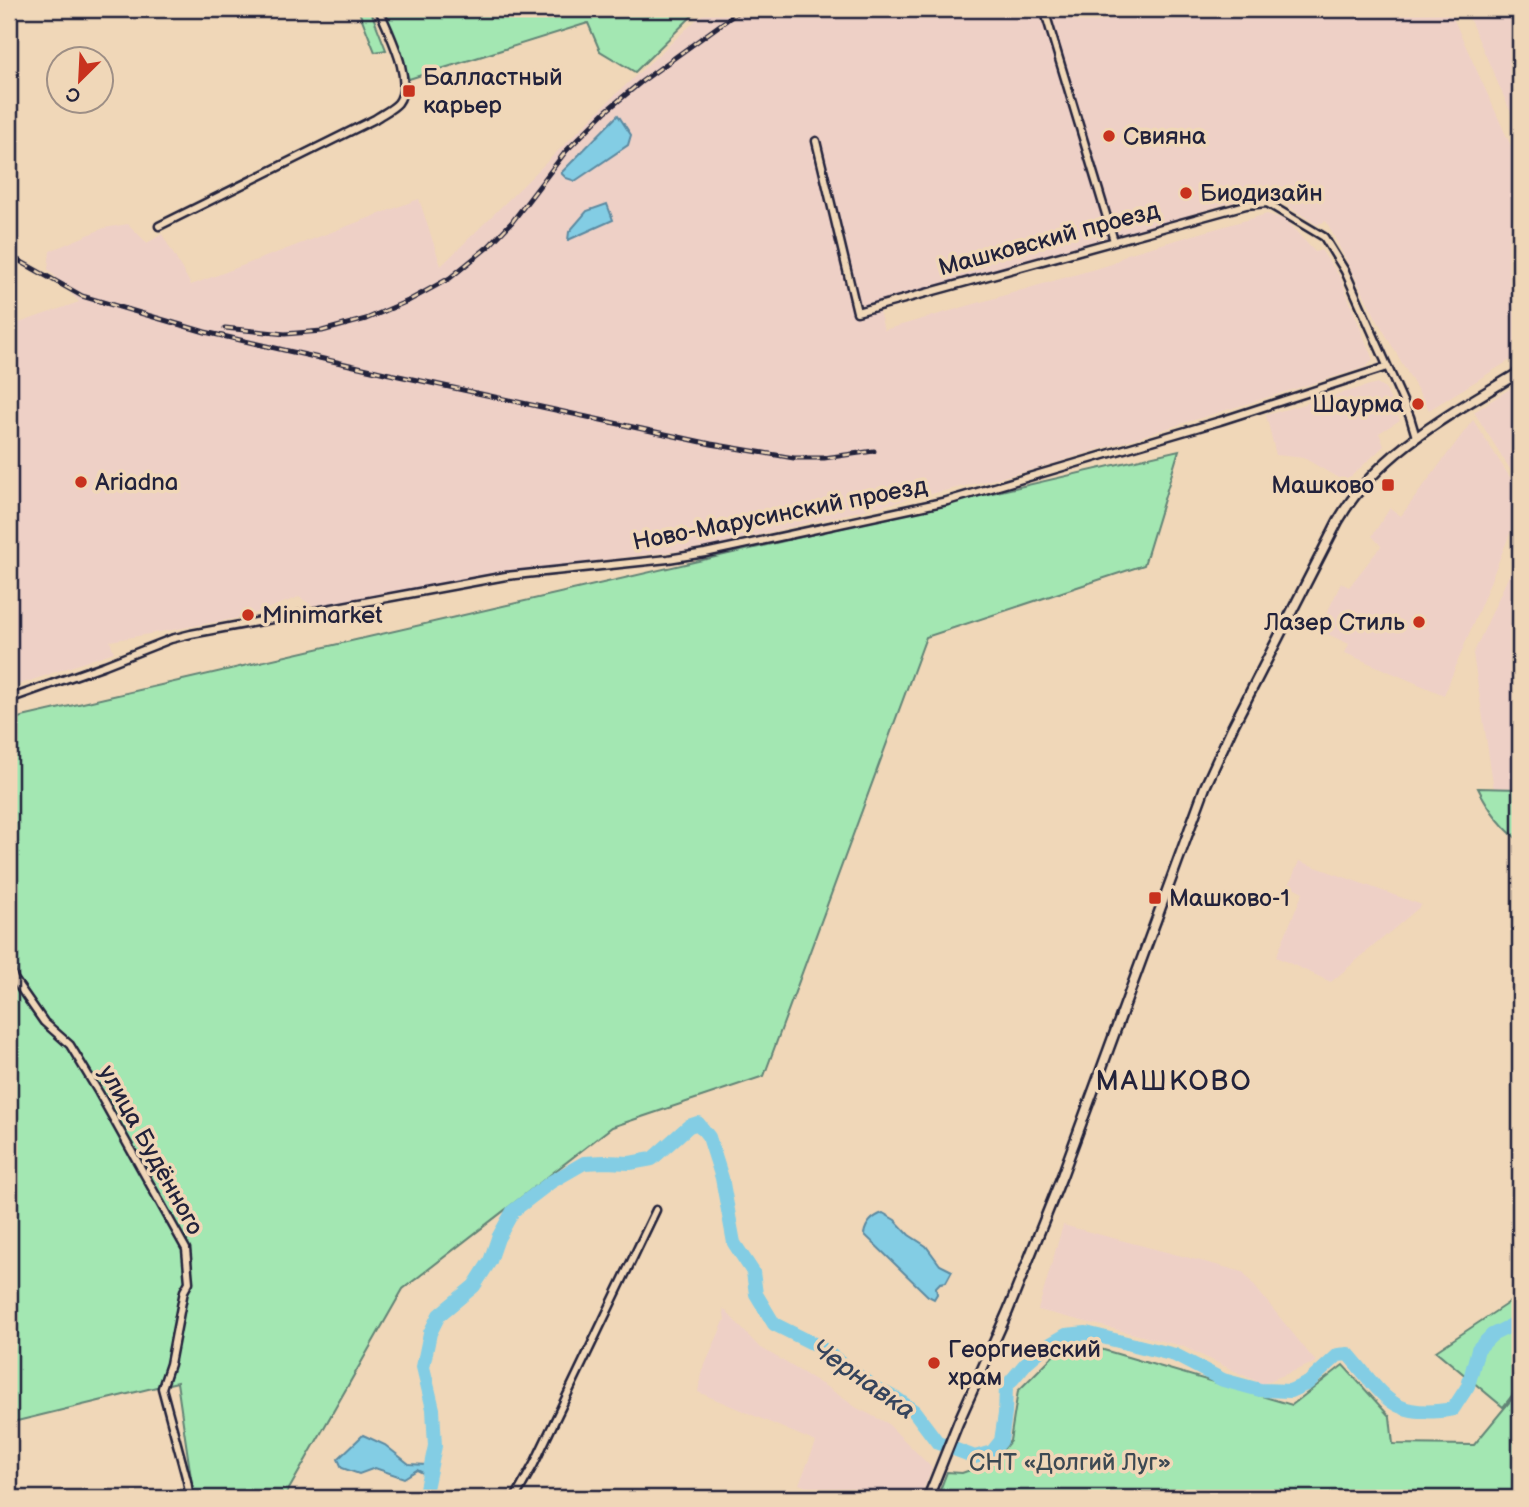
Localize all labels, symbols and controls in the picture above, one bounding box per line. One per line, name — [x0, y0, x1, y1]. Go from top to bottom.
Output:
north arrow — [46, 46, 116, 116]
place label: Балластный карьер — [423, 63, 563, 120]
text: С — [63, 81, 84, 107]
marker: Балластный карьер — [401, 83, 417, 99]
place label: Свияна — [1123, 122, 1206, 151]
marker: Свияна — [1101, 128, 1117, 144]
place label: Биодизайн — [1200, 179, 1323, 208]
marker: Биодизайн — [1178, 185, 1194, 201]
street label: Машковский проезд — [935, 195, 1163, 282]
place label: Шаурма — [1312, 390, 1404, 419]
marker: Шаурма — [1410, 396, 1426, 412]
place label: Ariadna — [95, 468, 178, 497]
street label: Ново-Марусинский проезд — [630, 471, 930, 557]
place label: Машково — [1271, 471, 1374, 500]
marker: Ariadna — [73, 474, 89, 490]
marker: Машково — [1380, 477, 1396, 493]
place label: Minimarket — [262, 601, 383, 630]
marker: Minimarket — [240, 607, 256, 623]
place label: Лазер Стиль — [1263, 608, 1405, 637]
marker: Лазер Стиль — [1411, 614, 1427, 630]
place label: Машково-1 — [1169, 884, 1290, 913]
marker: Машково-1 — [1147, 890, 1163, 906]
street label: улица Будённого — [92, 1060, 210, 1240]
district label: МАШКОВО — [1095, 1065, 1253, 1098]
water label: Чернавка — [805, 1333, 921, 1427]
place label: Георгиевский храм — [948, 1335, 1101, 1392]
marker: Георгиевский храм — [926, 1355, 942, 1371]
park label: СНТ «Долгий Луг» — [969, 1448, 1171, 1477]

